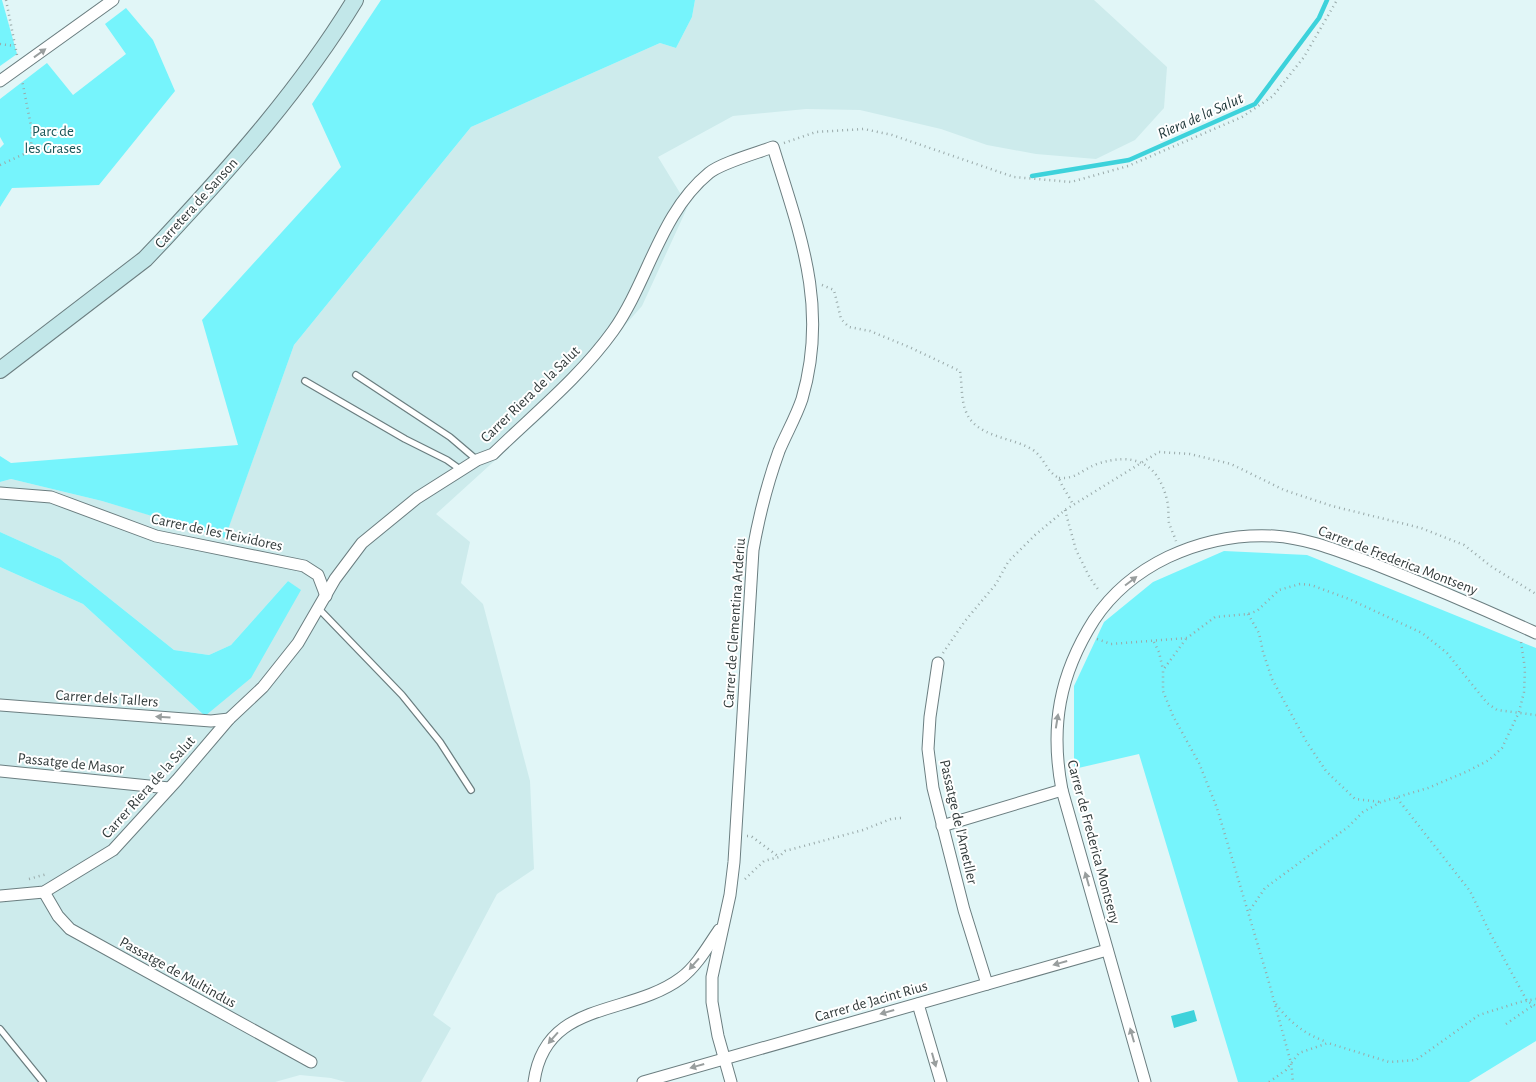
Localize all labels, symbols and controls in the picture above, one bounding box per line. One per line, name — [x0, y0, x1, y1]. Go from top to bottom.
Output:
one-way arrow — [33, 48, 47, 58]
water label: Riera de la Salut — [1155, 90, 1246, 142]
park label: Parc de les Grases — [25, 124, 82, 156]
street label: Carretera de Sanson — [152, 155, 241, 251]
street label: Carrer Riera de la Salut — [478, 343, 583, 445]
street label: Carrer de les Teixidores — [150, 511, 284, 554]
street label: Carrer de Frederica Montseny — [1316, 523, 1480, 598]
street label: Carrer de Clementina Arderiu — [721, 537, 748, 709]
one-way arrow — [1124, 575, 1137, 586]
street label: Carrer dels Tallers — [55, 687, 159, 710]
one-way arrow — [1054, 712, 1062, 728]
one-way arrow — [154, 713, 170, 721]
street label: Carrer Riera de la Salut — [99, 733, 198, 841]
street label: Passatge de Masor — [17, 750, 125, 777]
street label: Passatge de l'Ametller — [937, 758, 980, 886]
street label: Carrer de Frederica Montseny — [1064, 758, 1123, 926]
one-way arrow — [1083, 871, 1091, 886]
street label: Passatge de Multindus — [117, 934, 239, 1011]
one-way arrow — [689, 957, 700, 970]
one-way arrow — [1053, 959, 1068, 967]
street label: Carrer de Jacint Rius — [813, 978, 929, 1025]
one-way arrow — [880, 1009, 895, 1017]
one-way arrow — [1127, 1028, 1135, 1043]
one-way arrow — [548, 1032, 559, 1044]
one-way arrow — [931, 1052, 939, 1067]
one-way arrow — [690, 1063, 705, 1071]

